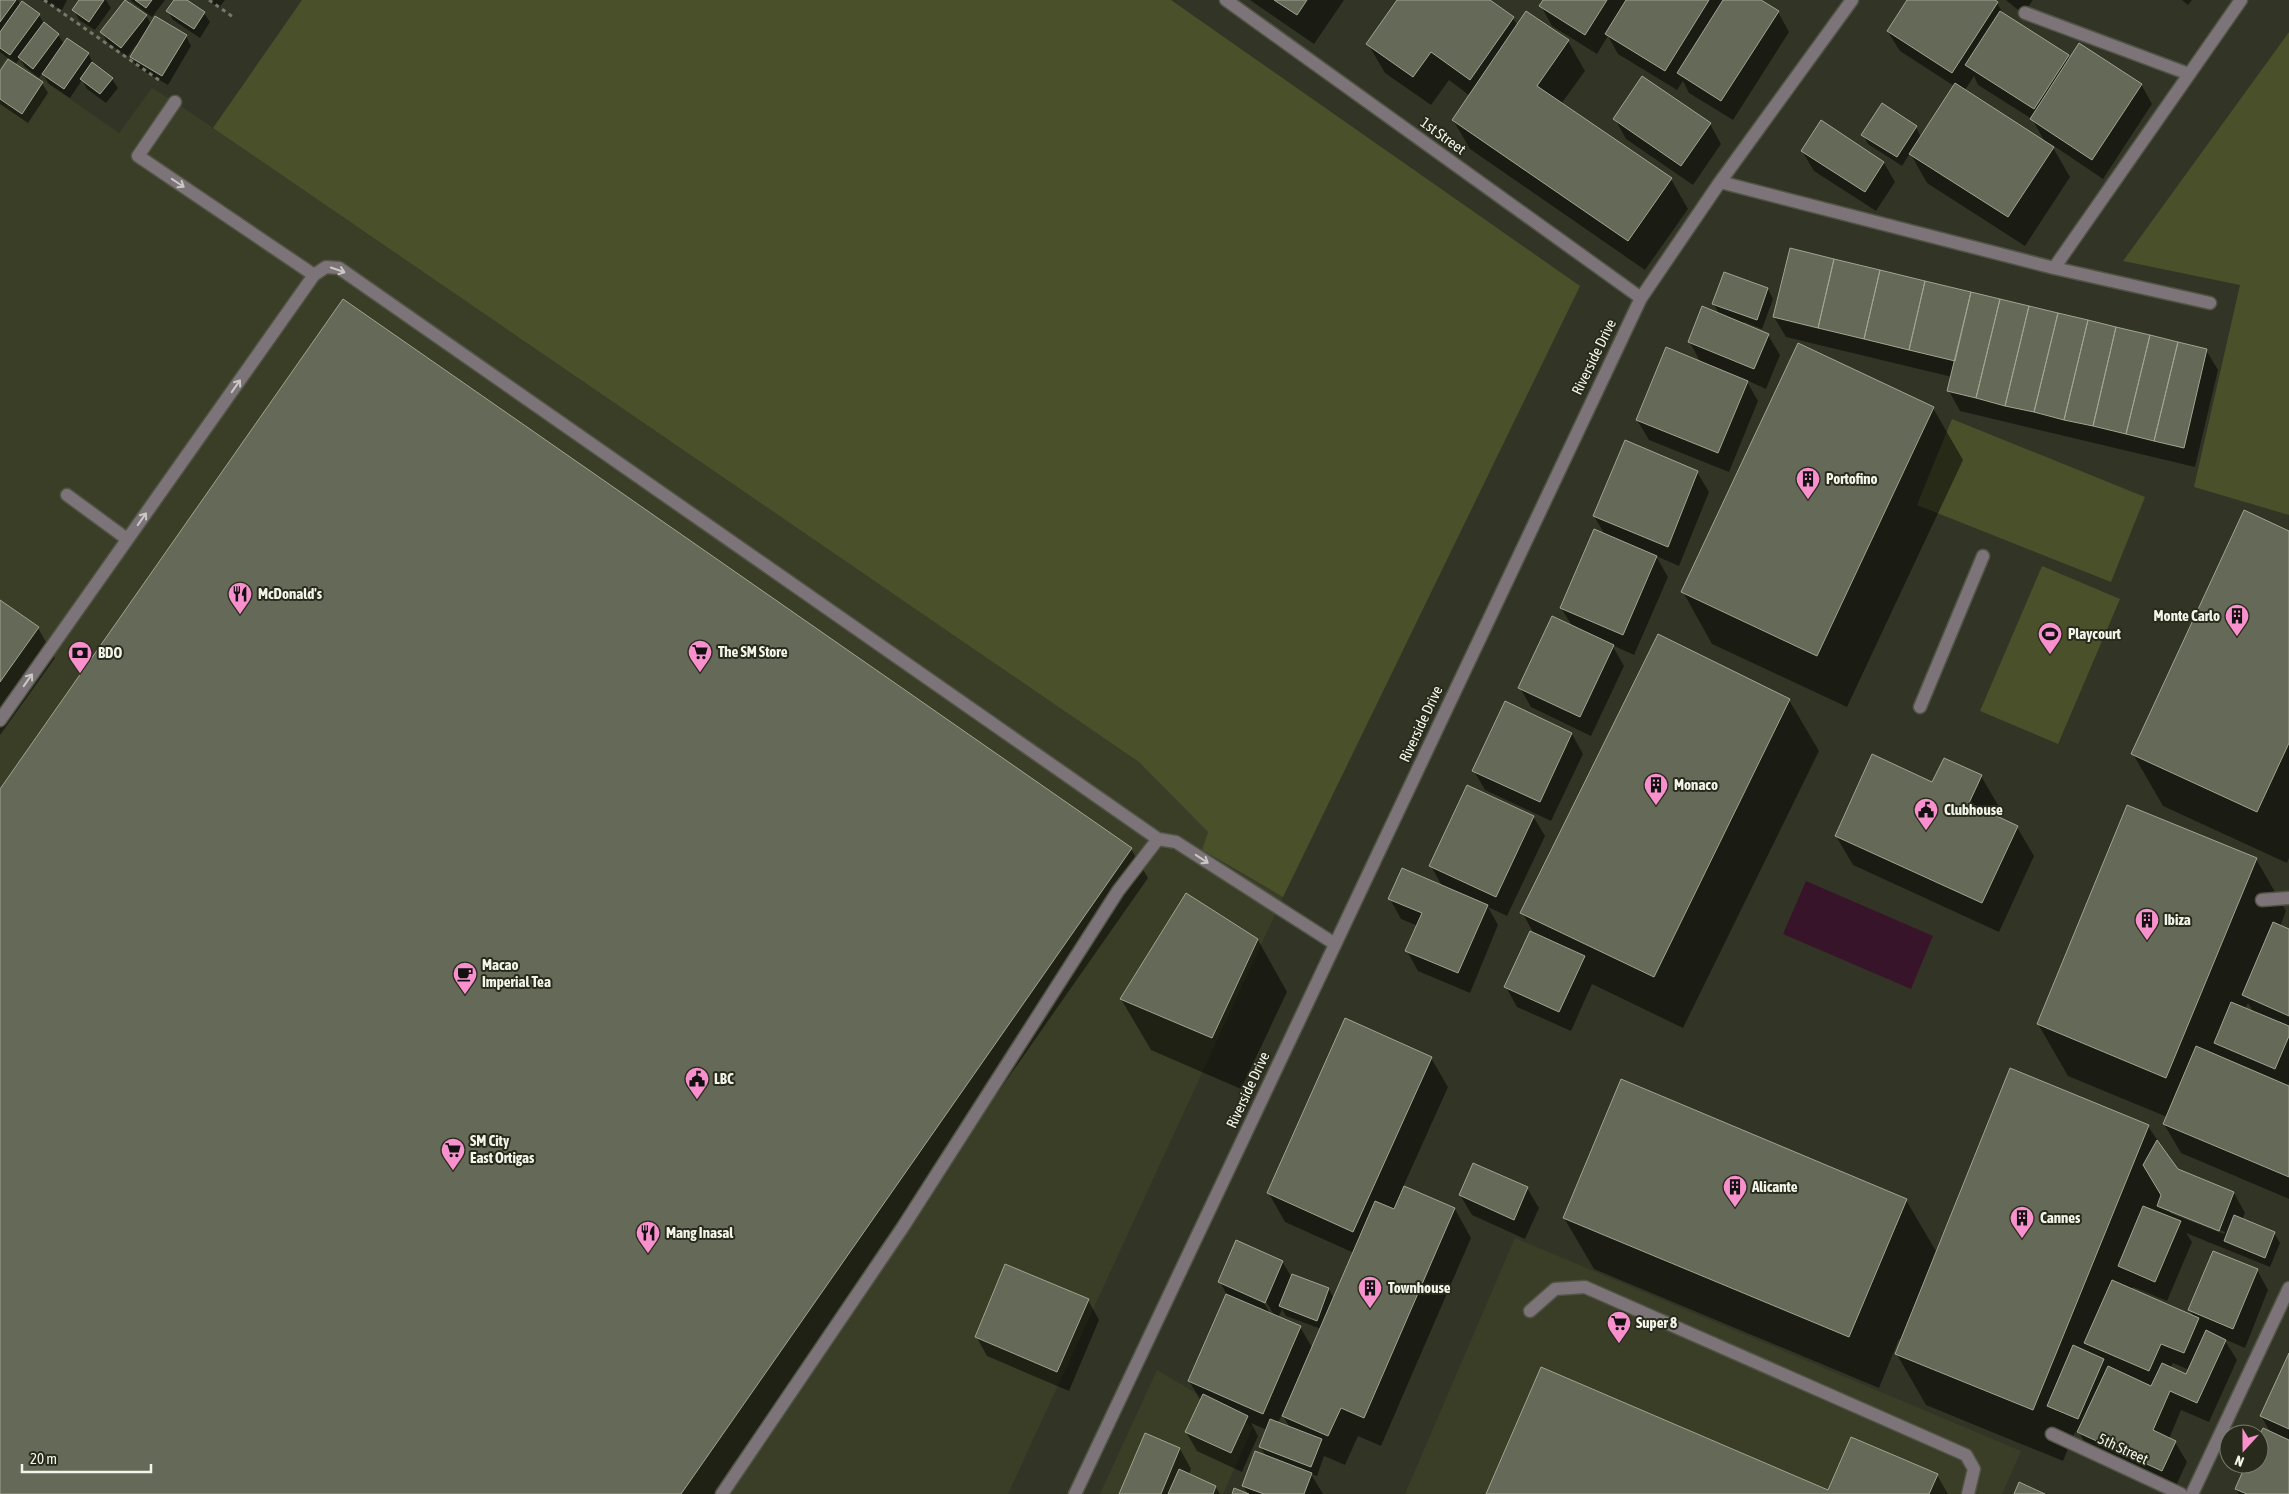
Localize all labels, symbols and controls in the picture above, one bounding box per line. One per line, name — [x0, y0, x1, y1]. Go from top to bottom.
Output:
street label: 1st Street — [1417, 114, 1469, 158]
one-way arrow — [171, 178, 185, 188]
one-way arrow — [330, 266, 346, 276]
street label: Riverside Drive — [1568, 316, 1619, 397]
one-way arrow — [230, 380, 241, 393]
building icon: Portofino — [1795, 466, 1821, 500]
place label: Portofino — [1826, 470, 1878, 487]
one-way arrow — [137, 512, 147, 526]
restaurant icon: McDonald's — [227, 581, 253, 615]
place label: McDonald's — [258, 585, 323, 602]
building icon: Monte Carlo — [2224, 603, 2250, 637]
place label: Monte Carlo — [2154, 607, 2220, 624]
sports icon: Playcourt — [2037, 621, 2063, 655]
place label: Playcourt — [2068, 625, 2121, 642]
supermarket icon: The SM Store — [687, 639, 713, 673]
bank icon: BDO — [67, 640, 93, 674]
place label: The SM Store — [718, 643, 788, 660]
place label: BDO — [98, 644, 123, 661]
one-way arrow — [23, 673, 33, 687]
street label: Riverside Drive — [1396, 683, 1446, 765]
building icon: Monaco — [1643, 772, 1669, 806]
place label: Monaco — [1674, 776, 1718, 793]
public building icon: Clubhouse — [1913, 797, 1939, 831]
place label: Clubhouse — [1944, 801, 2003, 818]
one-way arrow — [1194, 854, 1208, 864]
building icon: Ibiza — [2134, 907, 2160, 941]
place label: Ibiza — [2164, 911, 2191, 928]
place label: Macao Imperial Tea — [482, 956, 551, 990]
cafe icon: Macao Imperial Tea — [452, 961, 478, 995]
street label: Riverside Drive — [1223, 1049, 1273, 1131]
public building icon: LBC — [684, 1066, 710, 1100]
place label: LBC — [714, 1070, 734, 1087]
place label: SM City East Ortigas — [470, 1132, 535, 1166]
supermarket icon: SM City East Ortigas — [440, 1137, 466, 1171]
building icon: Alicante — [1722, 1174, 1748, 1208]
place label: Alicante — [1751, 1178, 1798, 1195]
building icon: Cannes — [2009, 1205, 2035, 1239]
place label: Cannes — [2040, 1209, 2081, 1226]
restaurant icon: Mang Inasal — [635, 1220, 661, 1254]
place label: Mang Inasal — [666, 1224, 734, 1241]
building icon: Townhouse — [1357, 1275, 1383, 1309]
place label: Townhouse — [1388, 1279, 1451, 1296]
supermarket icon: Super 8 — [1606, 1310, 1632, 1344]
place label: Super 8 — [1636, 1314, 1677, 1331]
north arrow — [2219, 1424, 2269, 1474]
street label: 5th Street — [2095, 1430, 2151, 1468]
scale bar — [22, 1442, 151, 1474]
text: 20 m — [30, 1450, 57, 1467]
text: N — [2233, 1452, 2246, 1470]

